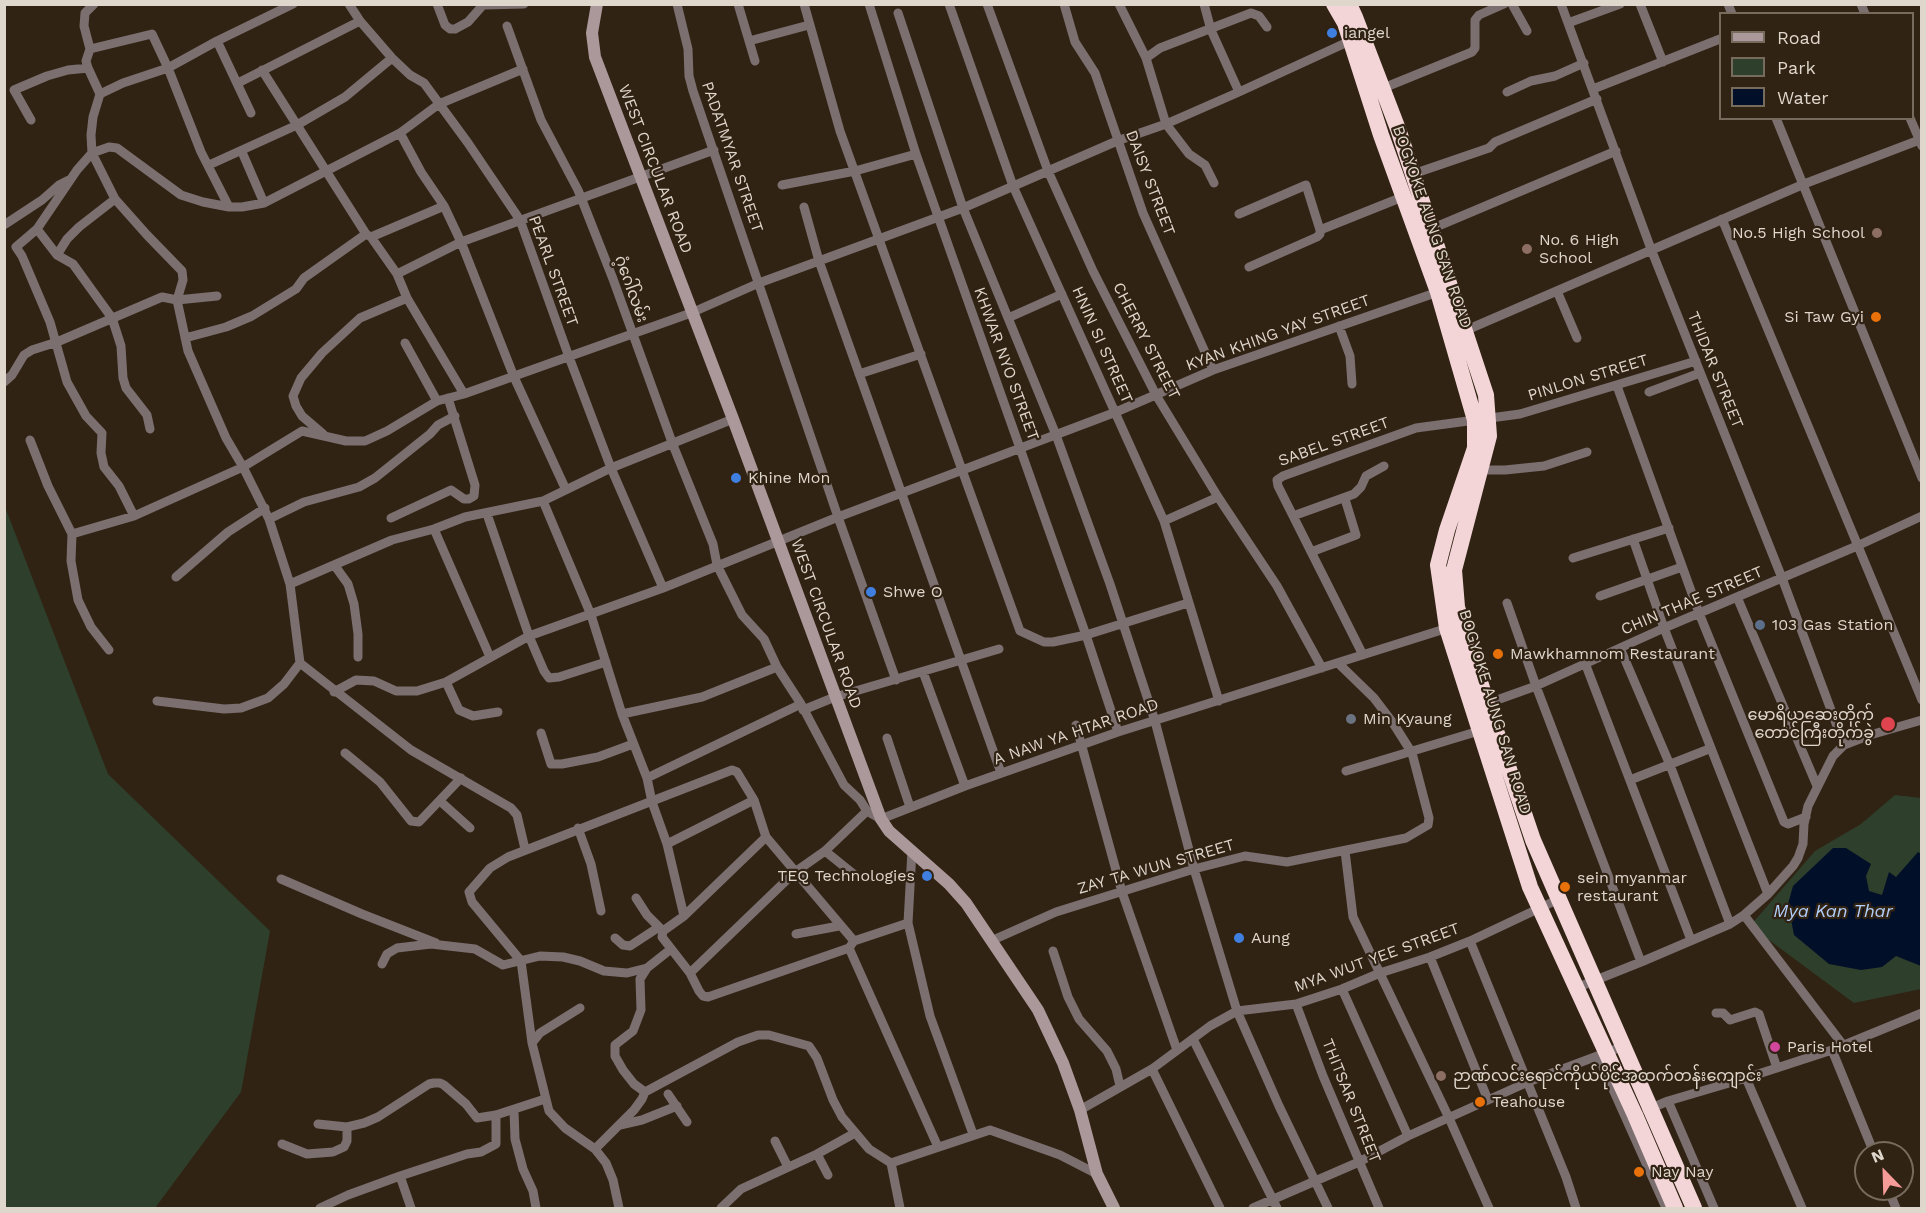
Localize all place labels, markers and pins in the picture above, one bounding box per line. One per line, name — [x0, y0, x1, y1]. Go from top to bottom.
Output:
place label: iangel — [1344, 23, 1390, 43]
marker: iangel — [1325, 26, 1339, 40]
place label: No.5 High School — [1732, 223, 1865, 243]
marker: No.5 High School — [1870, 226, 1884, 240]
place label: No. 6 High School — [1539, 230, 1619, 268]
marker: No. 6 High School — [1520, 242, 1534, 256]
place label: Si Taw Gyi — [1784, 307, 1864, 327]
marker: Si Taw Gyi — [1869, 310, 1883, 324]
place label: Khine Mon — [748, 468, 830, 488]
marker: Khine Mon — [729, 471, 743, 485]
place label: Shwe O — [883, 582, 943, 602]
marker: Shwe O — [864, 585, 878, 599]
place label: 103 Gas Station — [1772, 615, 1893, 635]
marker: 103 Gas Station — [1753, 618, 1767, 632]
place label: Mawkhamnom Restaurant — [1510, 644, 1715, 664]
marker: Mawkhamnom Restaurant — [1491, 647, 1505, 661]
place label: မောရိယဆေးတိုက် တောင်ကြီးတိုက်ခွဲ — [1748, 705, 1874, 743]
place label: Min Kyaung — [1363, 709, 1451, 729]
marker: Min Kyaung — [1344, 712, 1358, 726]
marker: မောရိယဆေးတိုက် တောင်ကြီးတိုက်ခွဲ — [1879, 715, 1897, 733]
place label: TEQ Technologies — [778, 866, 915, 886]
place label: sein myanmar restaurant — [1577, 868, 1687, 906]
marker: TEQ Technologies — [920, 869, 934, 883]
marker: sein myanmar restaurant — [1558, 880, 1572, 894]
place label: Aung — [1251, 928, 1290, 948]
marker: Aung — [1232, 931, 1246, 945]
place label: Paris Hotel — [1787, 1037, 1872, 1057]
marker: Paris Hotel — [1768, 1040, 1782, 1054]
place label: ဉာဏ်လင်းရောင်ကိုယ်ပိုင်အထက်တန်း‌ကျောင်း — [1453, 1066, 1762, 1086]
marker: ဉာဏ်လင်းရောင်ကိုယ်ပိုင်အထက်တန်း‌ကျောင်း — [1434, 1069, 1448, 1083]
place label: Teahouse — [1492, 1092, 1565, 1112]
marker: Teahouse — [1473, 1095, 1487, 1109]
place label: Nay Nay — [1651, 1162, 1713, 1182]
marker: Nay Nay — [1632, 1165, 1646, 1179]

